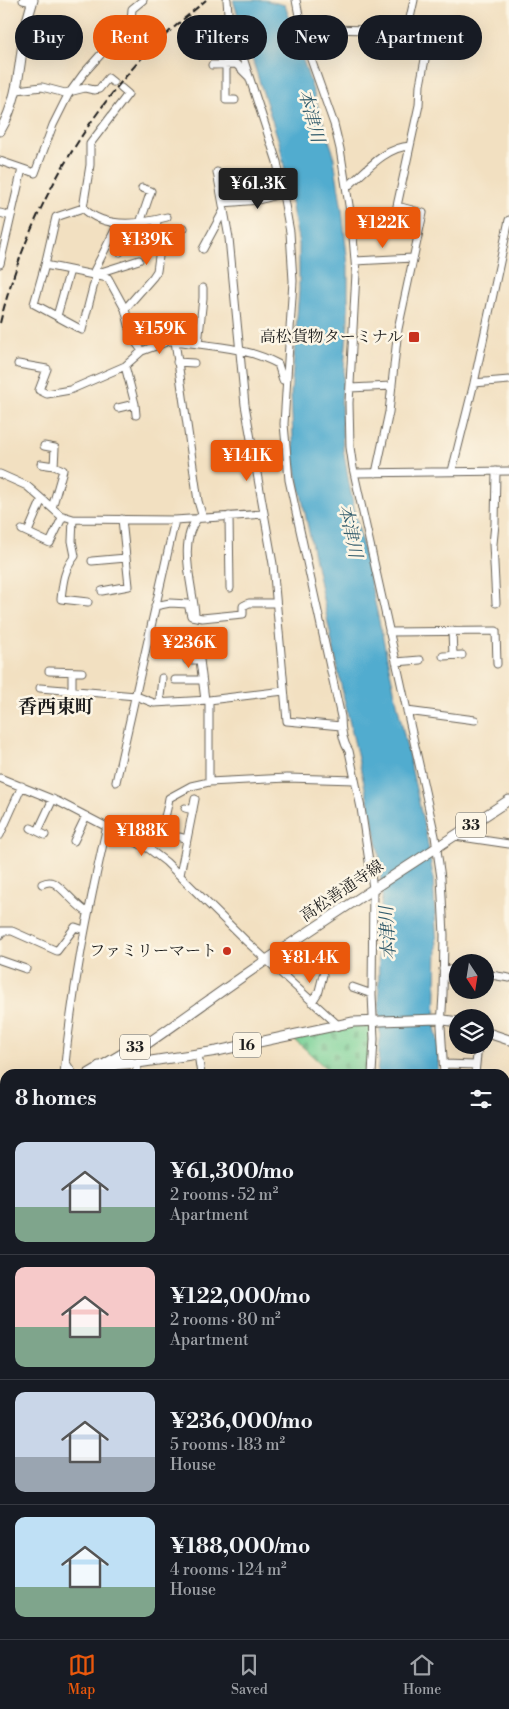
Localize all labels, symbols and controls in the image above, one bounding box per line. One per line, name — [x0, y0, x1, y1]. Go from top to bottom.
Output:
chip: Buy — [15, 15, 83, 60]
chip: Rent — [93, 15, 167, 60]
chip: Filters — [177, 15, 267, 60]
chip: New — [277, 15, 348, 60]
chip: Apartment — [358, 15, 482, 60]
water label: 本津川 — [293, 87, 330, 147]
pin: ¥61.3K — [217, 168, 299, 210]
text: ¥61.3K — [230, 174, 286, 194]
pin: ¥122K — [348, 206, 418, 249]
text: ¥122K — [356, 213, 410, 233]
pin: ¥139K — [112, 224, 182, 266]
text: ¥139K — [121, 230, 173, 250]
pin: ¥159K — [125, 312, 195, 355]
text: ¥159K — [134, 319, 186, 339]
place label: 高松貨物ターミナル — [260, 327, 403, 347]
marker: 高松貨物ターミナル — [407, 330, 421, 344]
pin: ¥141K — [212, 440, 282, 482]
text: ¥141K — [222, 446, 272, 466]
water label: 本津川 — [333, 502, 367, 562]
pin: ¥236K — [154, 626, 224, 669]
text: ¥236K — [162, 633, 216, 653]
district label: 香西東町 — [18, 695, 94, 719]
road number: 33 — [456, 812, 486, 838]
pin: ¥188K — [107, 814, 177, 857]
text: ¥188K — [115, 821, 169, 841]
street label: 高松善通寺線 — [297, 856, 387, 926]
water label: 本津川 — [375, 903, 401, 961]
place label: ファミリーマート — [89, 941, 217, 961]
pin: ¥81.4K — [269, 942, 351, 984]
marker: ファミリーマート — [221, 945, 233, 957]
text: ¥81.4K — [281, 948, 339, 968]
north arrow — [449, 954, 494, 999]
map controls — [449, 954, 494, 1054]
button: layers — [449, 1009, 494, 1054]
road number: 16 — [233, 1032, 261, 1058]
road number: 33 — [120, 1034, 150, 1060]
icon: filters — [467, 1085, 495, 1113]
text: 8 homes — [15, 1086, 97, 1112]
text: ¥61,300/mo — [170, 1159, 294, 1185]
icon: home — [55, 1162, 115, 1222]
text: 2 rooms · 52 m² — [170, 1185, 278, 1205]
text: Apartment — [170, 1205, 249, 1225]
text: ¥122,000/mo — [170, 1284, 311, 1310]
icon: home — [55, 1287, 115, 1347]
text: 2 rooms · 80 m² — [170, 1310, 281, 1330]
text: Apartment — [170, 1330, 249, 1350]
text: ¥236,000/mo — [170, 1409, 313, 1435]
icon: home — [55, 1412, 115, 1472]
text: 5 rooms · 183 m² — [170, 1435, 285, 1455]
text: House — [170, 1455, 216, 1475]
text: ¥188,000/mo — [170, 1534, 310, 1560]
icon: home — [55, 1537, 115, 1597]
text: 4 rooms · 124 m² — [170, 1560, 287, 1580]
text: House — [170, 1580, 216, 1600]
tab: Map — [68, 1651, 96, 1699]
tab: Saved — [231, 1651, 268, 1699]
tab: Home — [403, 1651, 441, 1699]

